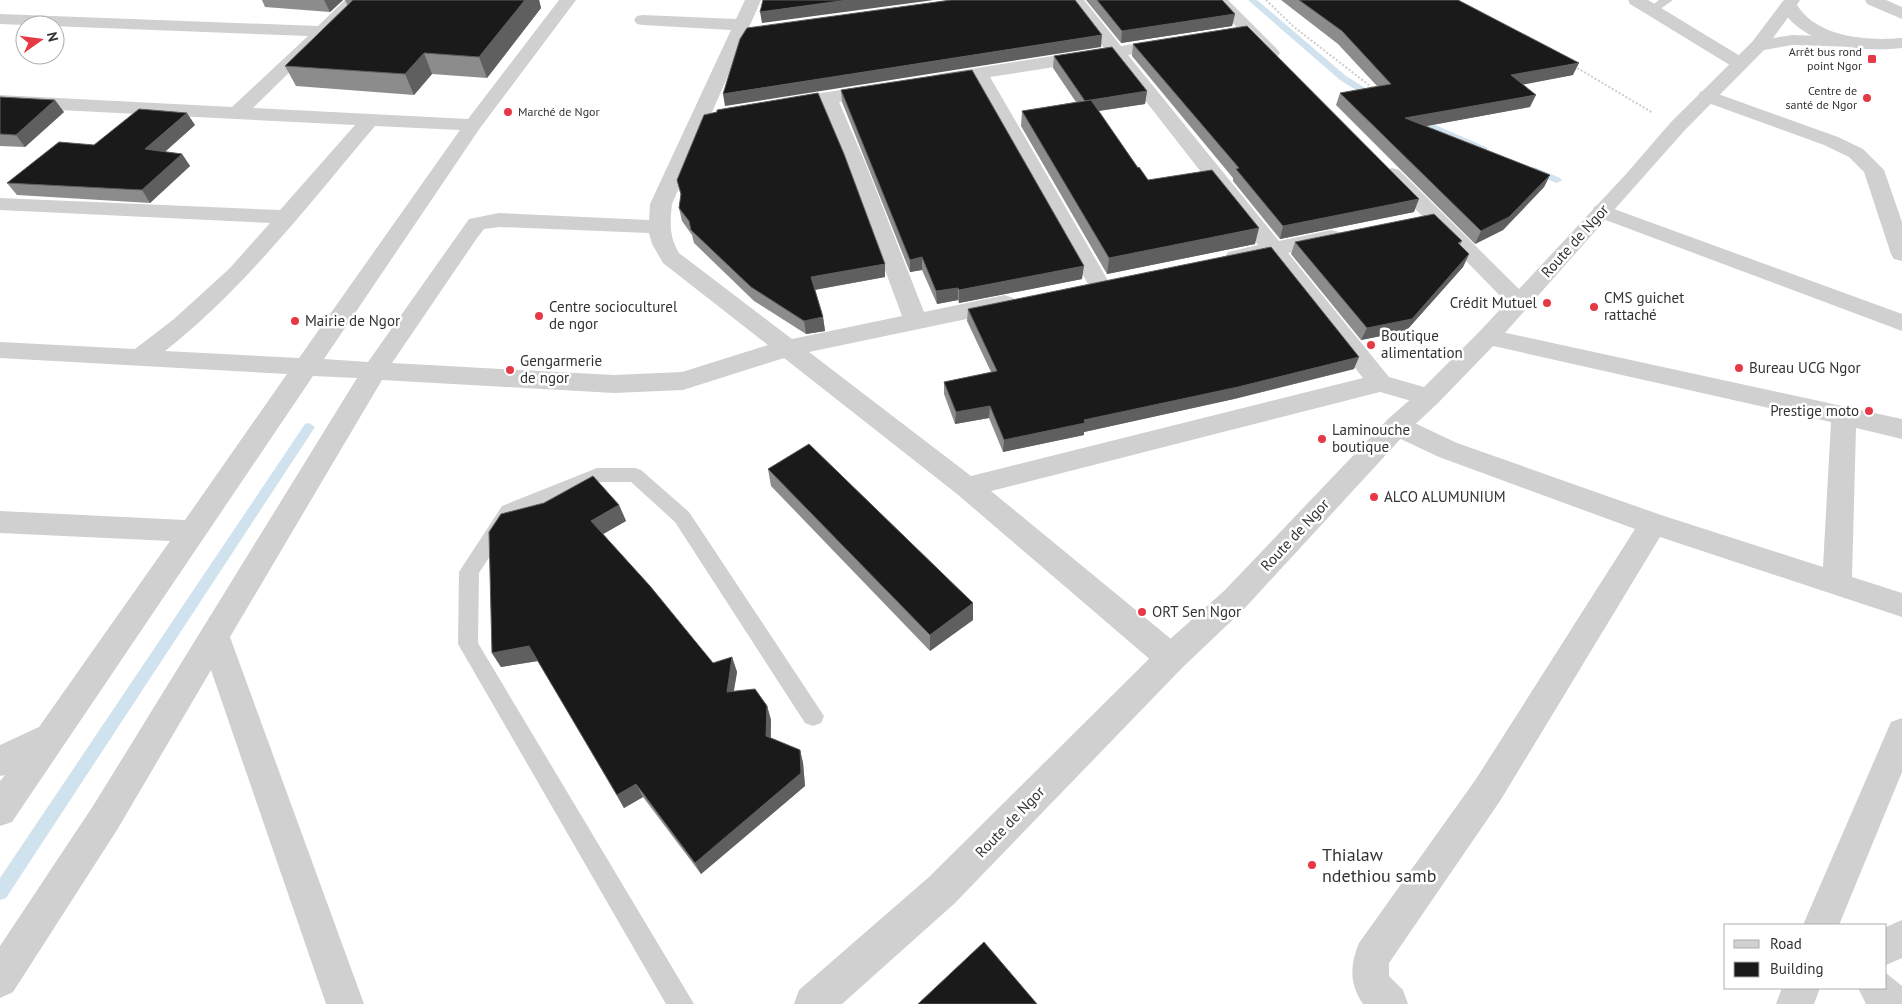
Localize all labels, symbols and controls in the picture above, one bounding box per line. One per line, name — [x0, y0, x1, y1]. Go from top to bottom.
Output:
north arrow — [15, 15, 65, 65]
text: N — [43, 30, 62, 43]
place label: Arrêt bus rond point Ngor — [1789, 44, 1862, 73]
marker: Arrêt bus rond point Ngor — [1866, 53, 1878, 65]
place label: Centre de santé de Ngor — [1785, 83, 1857, 112]
marker: Centre de santé de Ngor — [1861, 92, 1873, 104]
place label: Marché de Ngor — [518, 104, 600, 119]
marker: Marché de Ngor — [502, 106, 514, 118]
street label: Route de Ngor — [1537, 200, 1612, 281]
place label: CMS guichet rattaché — [1604, 288, 1684, 324]
place label: Crédit Mutuel — [1450, 293, 1538, 312]
place label: Centre socioculturel de ngor — [549, 297, 678, 333]
marker: Crédit Mutuel — [1541, 297, 1553, 309]
marker: CMS guichet rattaché — [1588, 301, 1600, 313]
marker: Centre socioculturel de ngor — [533, 310, 545, 322]
place label: Mairie de Ngor — [305, 311, 400, 330]
marker: Mairie de Ngor — [289, 315, 301, 327]
place label: Boutique alimentation — [1381, 326, 1463, 362]
marker: Boutique alimentation — [1365, 339, 1377, 351]
place label: Gengarmerie de ngor — [520, 351, 602, 387]
place label: Bureau UCG Ngor — [1749, 358, 1861, 377]
marker: Bureau UCG Ngor — [1733, 362, 1745, 374]
marker: Gengarmerie de ngor — [504, 364, 516, 376]
place label: Prestige moto — [1770, 401, 1859, 420]
marker: Prestige moto — [1863, 405, 1875, 417]
place label: Laminouche boutique — [1332, 420, 1410, 456]
marker: Laminouche boutique — [1316, 433, 1328, 445]
place label: ALCO ALUMUNIUM — [1384, 487, 1506, 506]
marker: ALCO ALUMUNIUM — [1368, 491, 1380, 503]
street label: Route de Ngor — [1256, 495, 1333, 575]
place label: ORT Sen Ngor — [1152, 602, 1241, 621]
marker: ORT Sen Ngor — [1136, 606, 1148, 618]
street label: Route de Ngor — [971, 782, 1048, 861]
place label: Thialaw ndethiou samb — [1322, 843, 1436, 887]
marker: Thialaw ndethiou samb — [1306, 859, 1318, 871]
legend — [1724, 924, 1887, 989]
text: Road — [1770, 934, 1802, 953]
text: Building — [1770, 959, 1824, 978]

